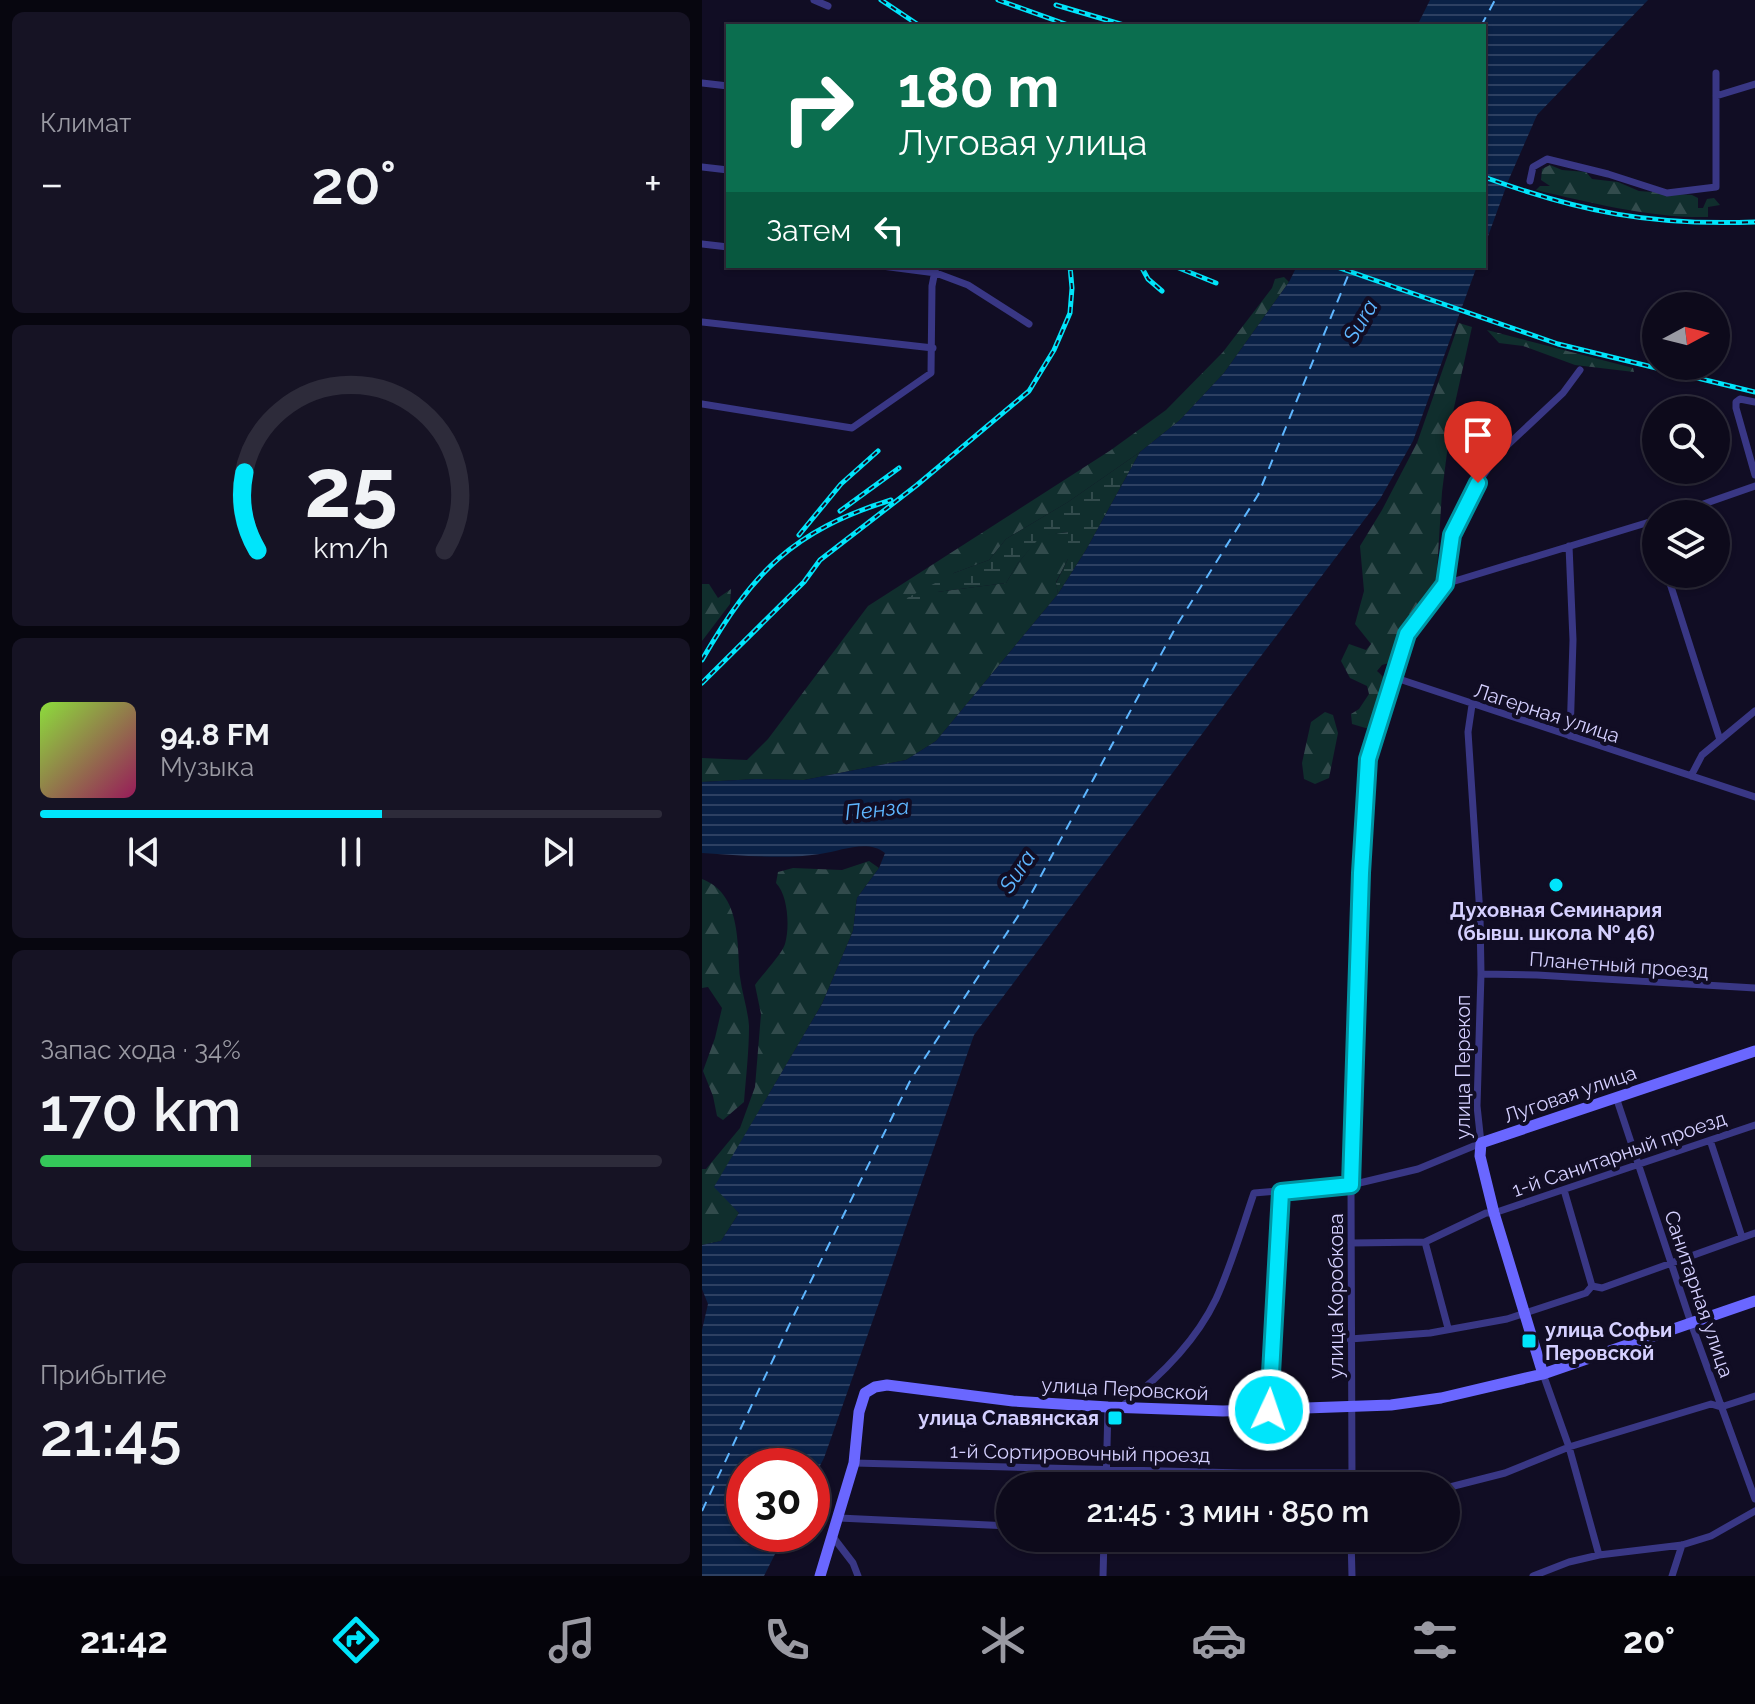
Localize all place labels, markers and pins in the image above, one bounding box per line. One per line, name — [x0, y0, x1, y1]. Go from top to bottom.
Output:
pin — [1444, 401, 1512, 483]
marker: Духовная Семинария (бывш. школа № 46) — [1547, 876, 1565, 894]
place label: Духовная Семинария (бывш. школа № 46) — [1450, 898, 1662, 945]
place label: улица Софьи Перовской — [1545, 1318, 1672, 1365]
marker: улица Софьи Перовской — [1520, 1332, 1538, 1350]
place label: улица Славянская — [918, 1406, 1099, 1430]
marker: улица Славянская — [1106, 1409, 1124, 1427]

